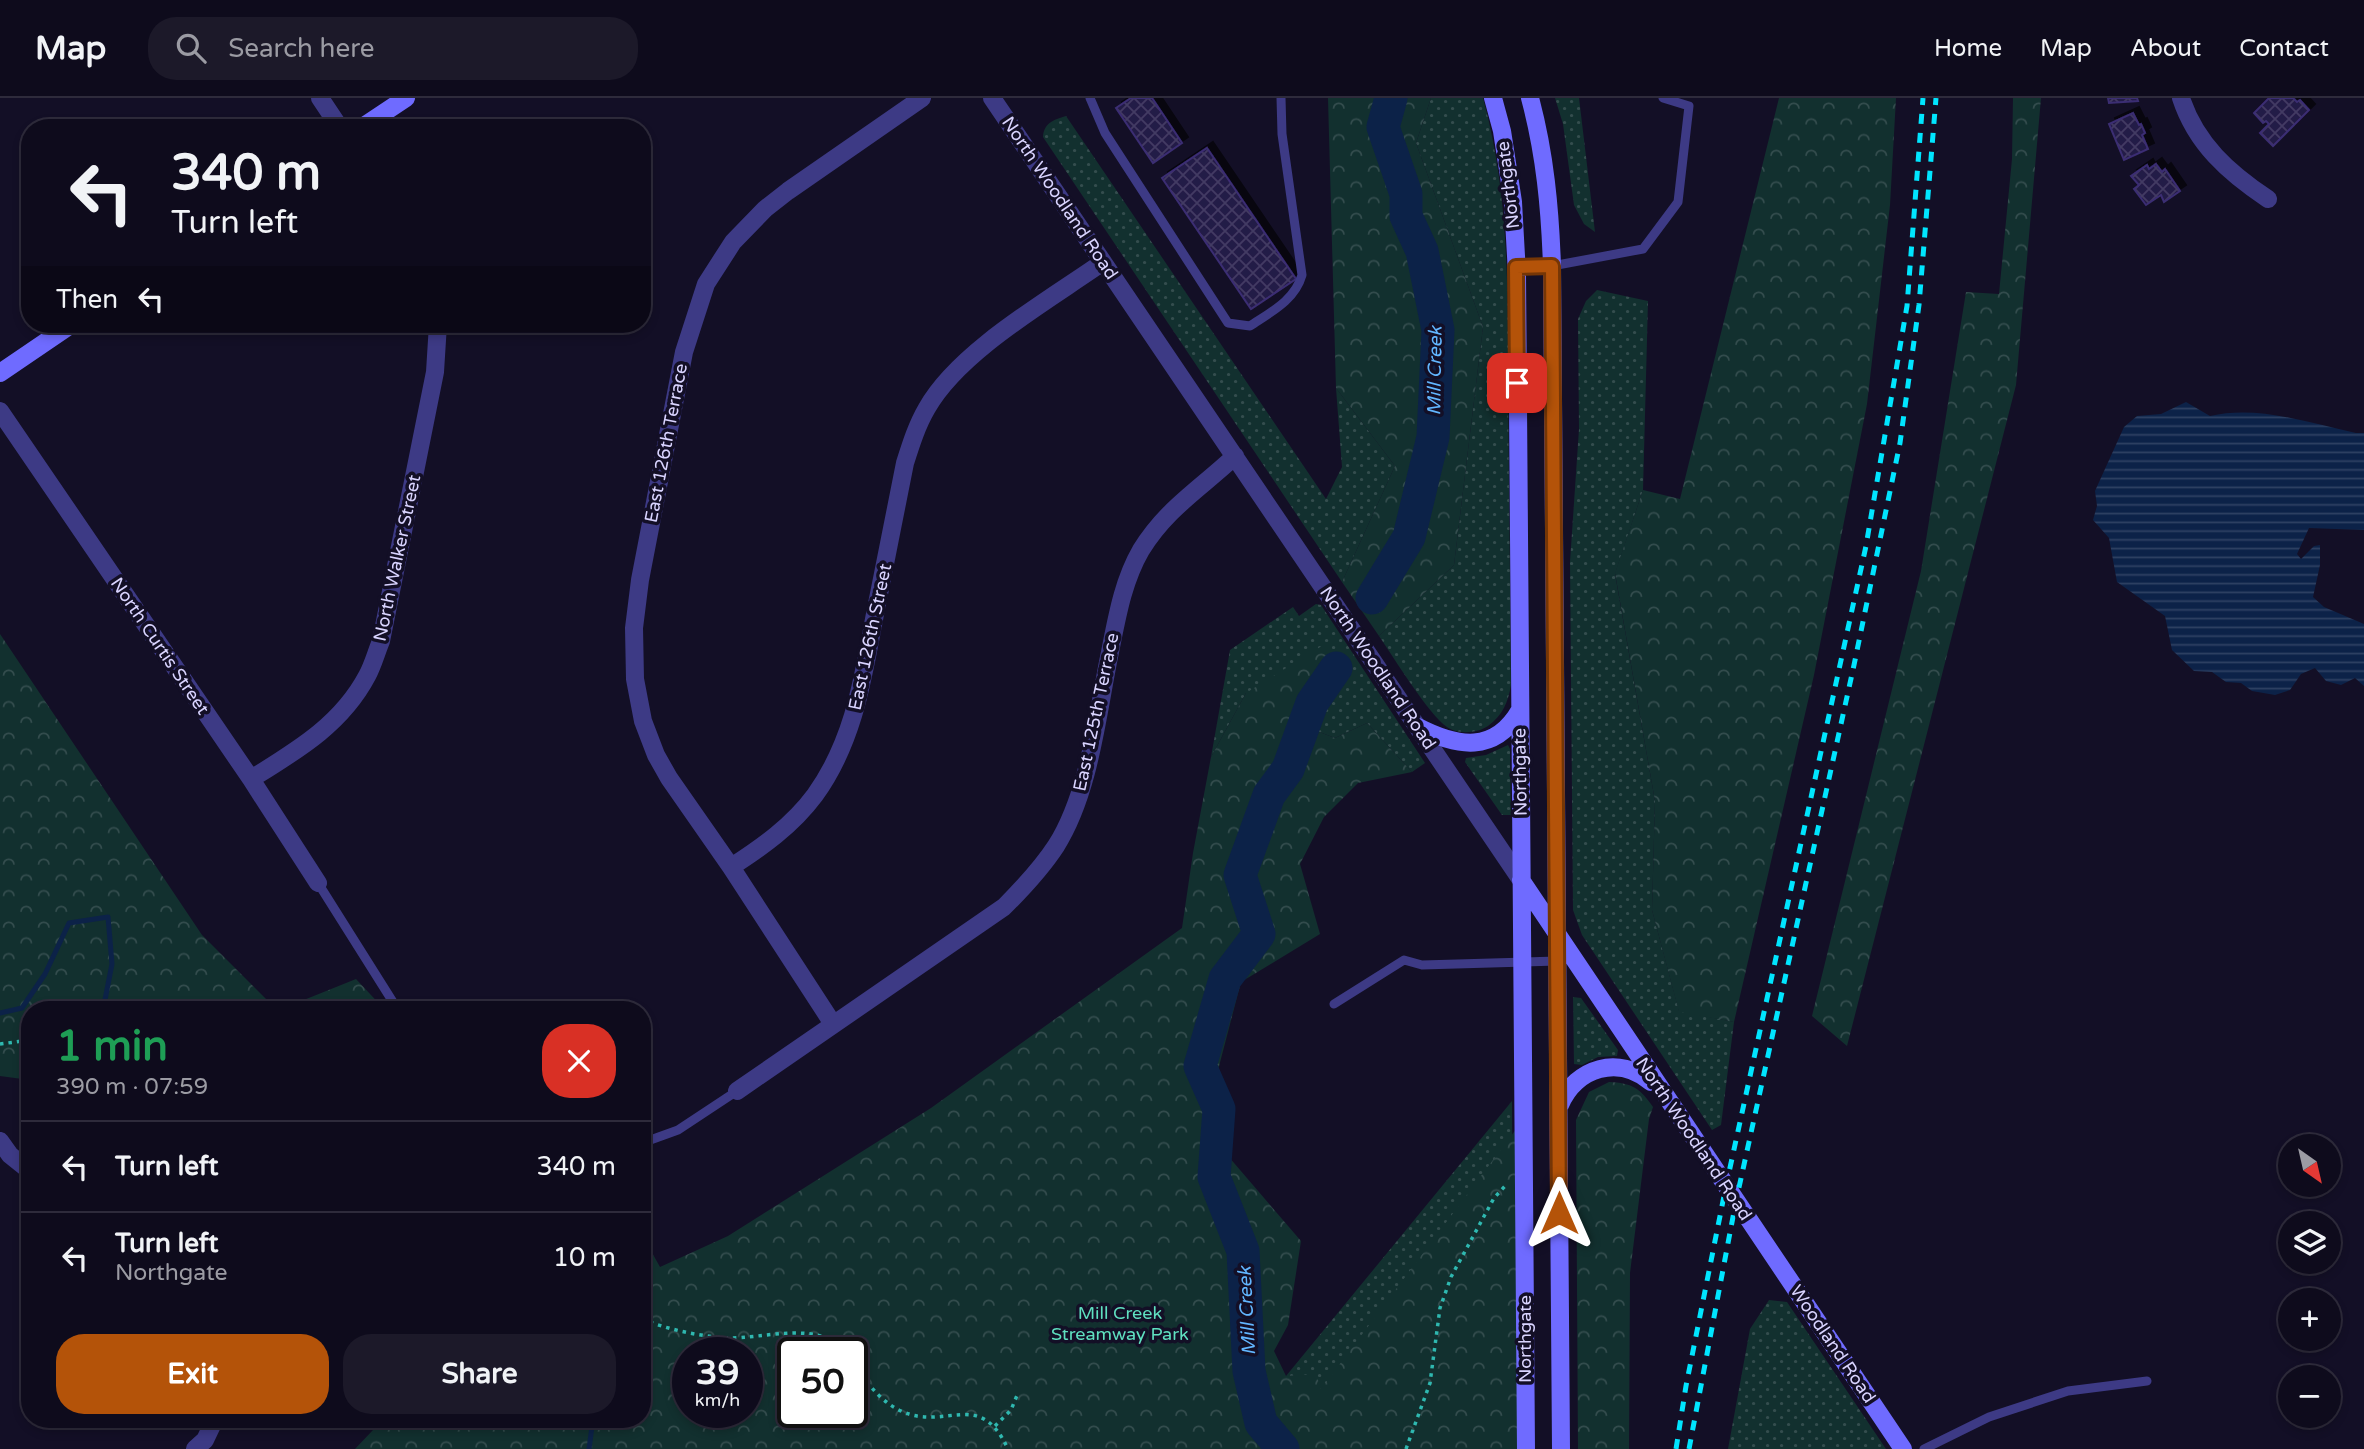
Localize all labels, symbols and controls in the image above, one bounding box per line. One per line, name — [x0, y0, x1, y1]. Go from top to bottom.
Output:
search box — [148, 17, 638, 80]
text: Map — [35, 29, 106, 68]
icon: search — [172, 29, 210, 67]
text: Search here — [228, 33, 374, 64]
text: Home — [1934, 34, 2002, 63]
text: Map — [2040, 34, 2092, 63]
text: About — [2130, 34, 2201, 63]
text: Contact — [2239, 34, 2329, 63]
street label: North Woodland Road — [997, 112, 1123, 284]
street label: Northgate — [1492, 140, 1524, 230]
text: 340 m — [171, 144, 321, 203]
icon: left — [56, 147, 147, 238]
text: Turn left — [171, 204, 298, 242]
icon: left — [132, 280, 170, 318]
text: Then — [56, 284, 118, 315]
water label: Mill Creek — [1423, 325, 1447, 416]
pin — [1487, 353, 1547, 413]
street label: East 126th Terrace — [640, 362, 692, 524]
icon: arrive — [1498, 364, 1536, 402]
street label: North Walker Street — [369, 473, 425, 643]
street label: East 126th Street — [844, 561, 896, 712]
street label: North Curtis Street — [106, 573, 214, 719]
street label: North Woodland Road — [1315, 582, 1441, 754]
street label: East 125th Terrace — [1068, 631, 1124, 793]
street label: Northgate — [1508, 728, 1532, 816]
text: 1 min — [56, 1021, 168, 1072]
button: close — [542, 1024, 616, 1098]
street label: North Woodland Road — [1631, 1053, 1757, 1225]
text: 390 m · 07:59 — [56, 1073, 208, 1101]
north arrow — [2278, 1134, 2342, 1197]
map controls — [2278, 1134, 2341, 1428]
icon: left — [56, 1148, 94, 1186]
text: Turn left — [115, 1151, 218, 1182]
text: 340 m — [536, 1151, 616, 1182]
position arrow — [1522, 1176, 1596, 1250]
button: layers — [2278, 1211, 2341, 1274]
text: Turn left — [115, 1228, 218, 1259]
icon: left — [56, 1239, 94, 1277]
text: 10 m — [553, 1242, 616, 1273]
text: Northgate — [115, 1259, 228, 1287]
water label: Mill Creek — [1234, 1264, 1260, 1356]
street label: Woodland Road — [1785, 1281, 1881, 1407]
button: + — [2278, 1288, 2341, 1351]
street label: Northgate — [1514, 1295, 1536, 1383]
park label: Mill Creek Streamway Park — [1051, 1302, 1189, 1345]
button: Exit — [56, 1334, 329, 1414]
button: Share — [343, 1334, 616, 1414]
speed limit sign: 50 — [777, 1337, 868, 1428]
text: 39 — [696, 1352, 739, 1394]
button: − — [2278, 1365, 2341, 1428]
text: km/h — [695, 1389, 740, 1411]

